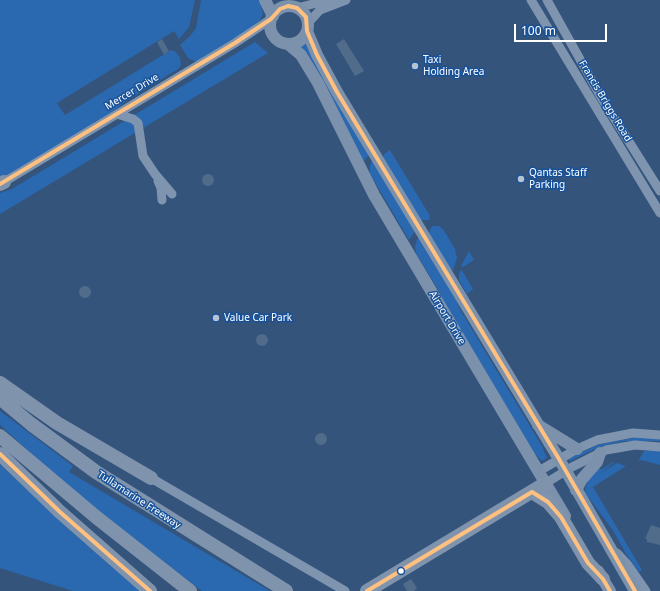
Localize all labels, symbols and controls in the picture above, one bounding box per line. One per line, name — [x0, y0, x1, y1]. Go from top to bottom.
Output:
scale bar — [516, 16, 609, 42]
text: 100 m — [521, 22, 556, 39]
place label: Taxi Holding Area — [423, 54, 484, 78]
street label: Francis Briggs Road — [576, 58, 634, 144]
marker: Taxi Holding Area — [410, 61, 420, 71]
street label: Mercer Drive — [103, 71, 161, 113]
place label: Qantas Staff Parking — [529, 167, 587, 190]
marker: Qantas Staff Parking — [516, 174, 526, 184]
street label: Airport Drive — [426, 289, 468, 347]
place label: Value Car Park — [224, 312, 292, 324]
marker: Value Car Park — [211, 313, 221, 323]
street label: Tullamarine Freeway — [95, 469, 183, 531]
unlabelled marker — [396, 566, 406, 576]

